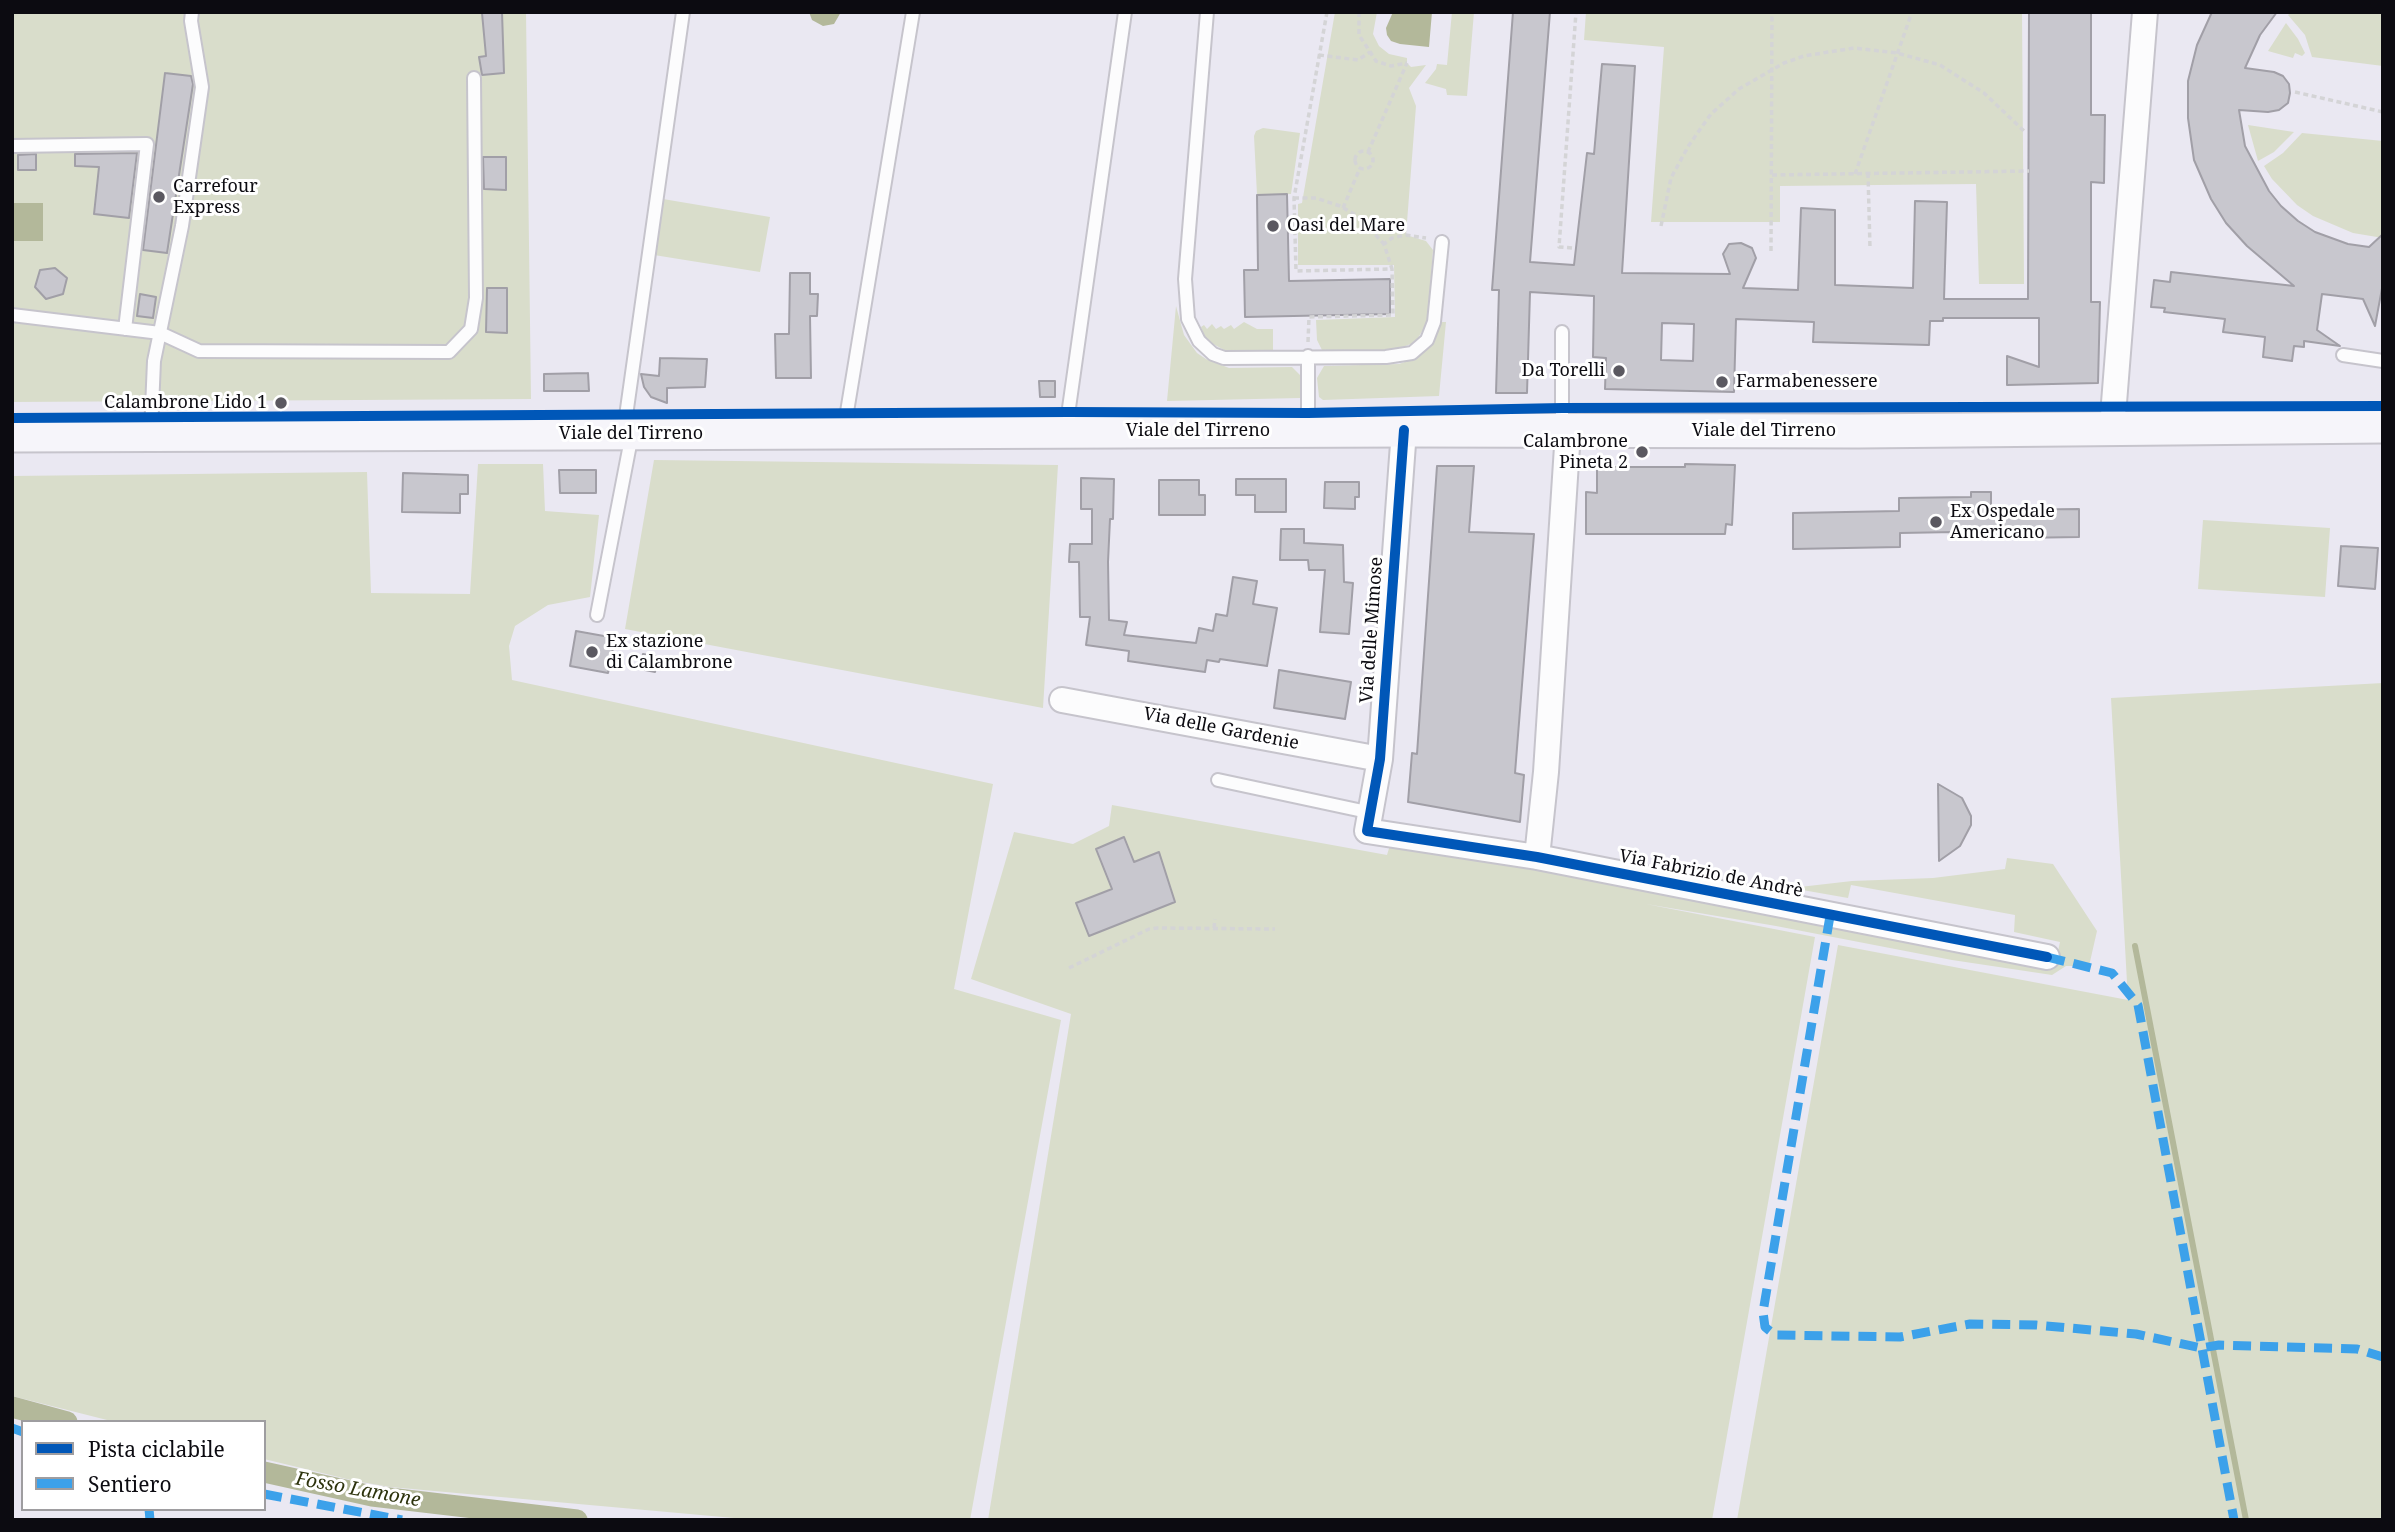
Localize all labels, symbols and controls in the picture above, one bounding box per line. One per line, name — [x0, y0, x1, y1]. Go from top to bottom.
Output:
place label: Carrefour Express — [173, 176, 258, 218]
marker: Carrefour Express — [151, 189, 167, 205]
place label: Oasi del Mare — [1287, 215, 1405, 237]
marker: Oasi del Mare — [1265, 218, 1281, 234]
place label: Da Torelli — [1522, 360, 1605, 382]
marker: Da Torelli — [1611, 363, 1627, 379]
place label: Farmabenessere — [1736, 371, 1878, 393]
marker: Farmabenessere — [1714, 374, 1730, 390]
place label: Calambrone Lido 1 — [104, 392, 267, 414]
marker: Calambrone Lido 1 — [273, 395, 289, 411]
street label: Viale del Tirreno — [1126, 420, 1270, 442]
street label: Viale del Tirreno — [1692, 420, 1836, 442]
street label: Viale del Tirreno — [559, 423, 703, 445]
place label: Calambrone Pineta 2 — [1523, 431, 1628, 474]
marker: Calambrone Pineta 2 — [1634, 444, 1650, 460]
place label: Ex Ospedale Americano — [1950, 501, 2055, 544]
marker: Ex Ospedale Americano — [1928, 514, 1944, 530]
street label: Via delle Mimose — [1356, 556, 1388, 704]
place label: Ex stazione di Calambrone — [606, 631, 733, 674]
marker: Ex stazione di Calambrone — [584, 644, 600, 660]
street label: Via delle Gardenie — [1141, 703, 1301, 755]
street label: Via Fabrizio de Andrè — [1617, 846, 1805, 902]
legend — [21, 1420, 266, 1511]
text: Pista ciclabile — [88, 1435, 225, 1463]
water label: Fosso Lamone — [294, 1468, 422, 1512]
text: Sentiero — [88, 1470, 172, 1498]

